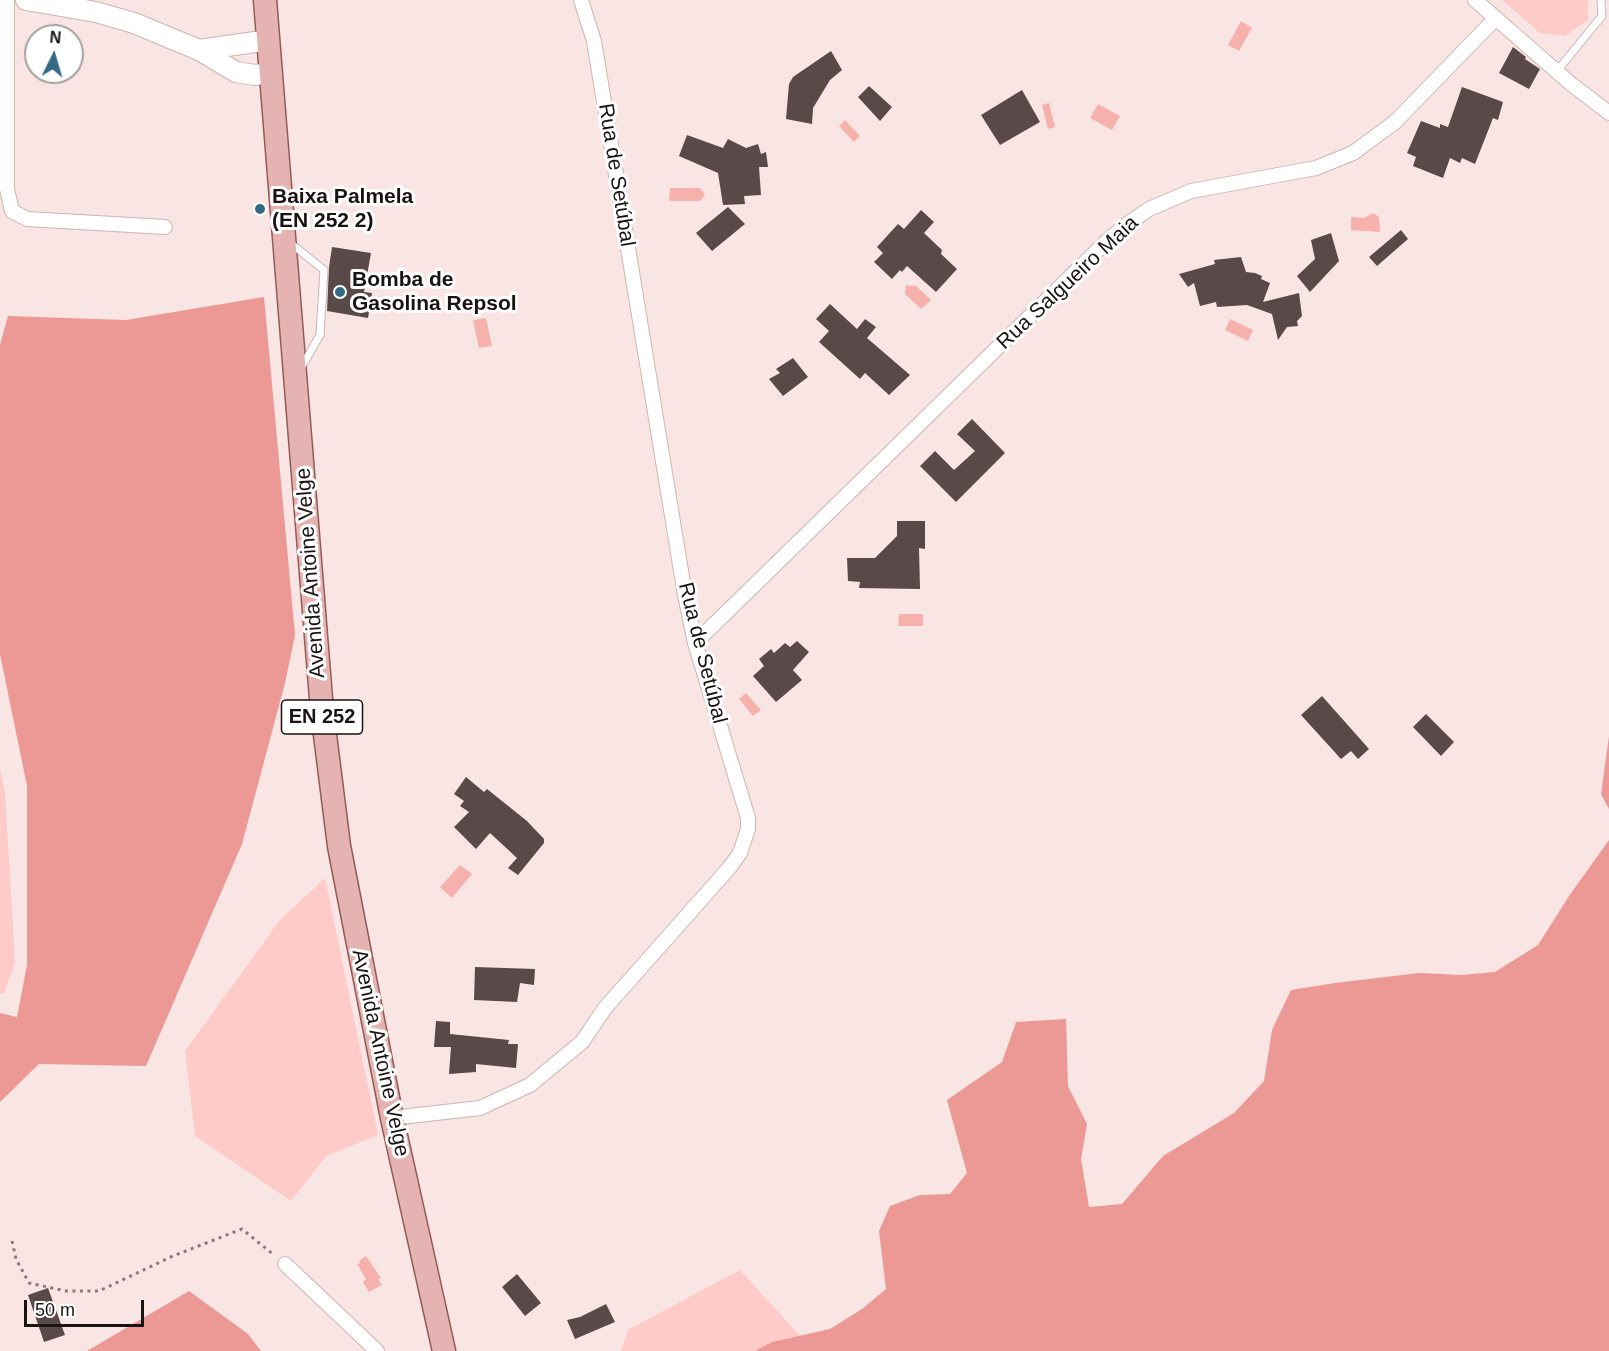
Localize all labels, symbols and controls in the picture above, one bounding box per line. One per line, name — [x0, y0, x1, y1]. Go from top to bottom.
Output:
north arrow — [24, 24, 84, 84]
text: N — [49, 29, 62, 47]
street label: Rua de Setúbal — [592, 102, 640, 248]
place label: Baixa Palmela (EN 252 2) — [272, 184, 413, 234]
marker: Baixa Palmela (EN 252 2) — [253, 202, 267, 216]
street label: Rua Salgueiro Maia — [992, 211, 1144, 355]
place label: Bomba de Gasolina Repsol — [352, 267, 517, 317]
marker: Bomba de Gasolina Repsol — [333, 285, 347, 299]
street label: Avenida Antoine Velge — [291, 467, 331, 679]
street label: Rua de Setúbal — [672, 580, 732, 726]
road number: EN 252 — [282, 700, 362, 734]
street label: Avenida Antoine Velge — [346, 947, 414, 1159]
scale bar — [27, 1288, 147, 1326]
text: 50 m — [35, 1300, 75, 1320]

